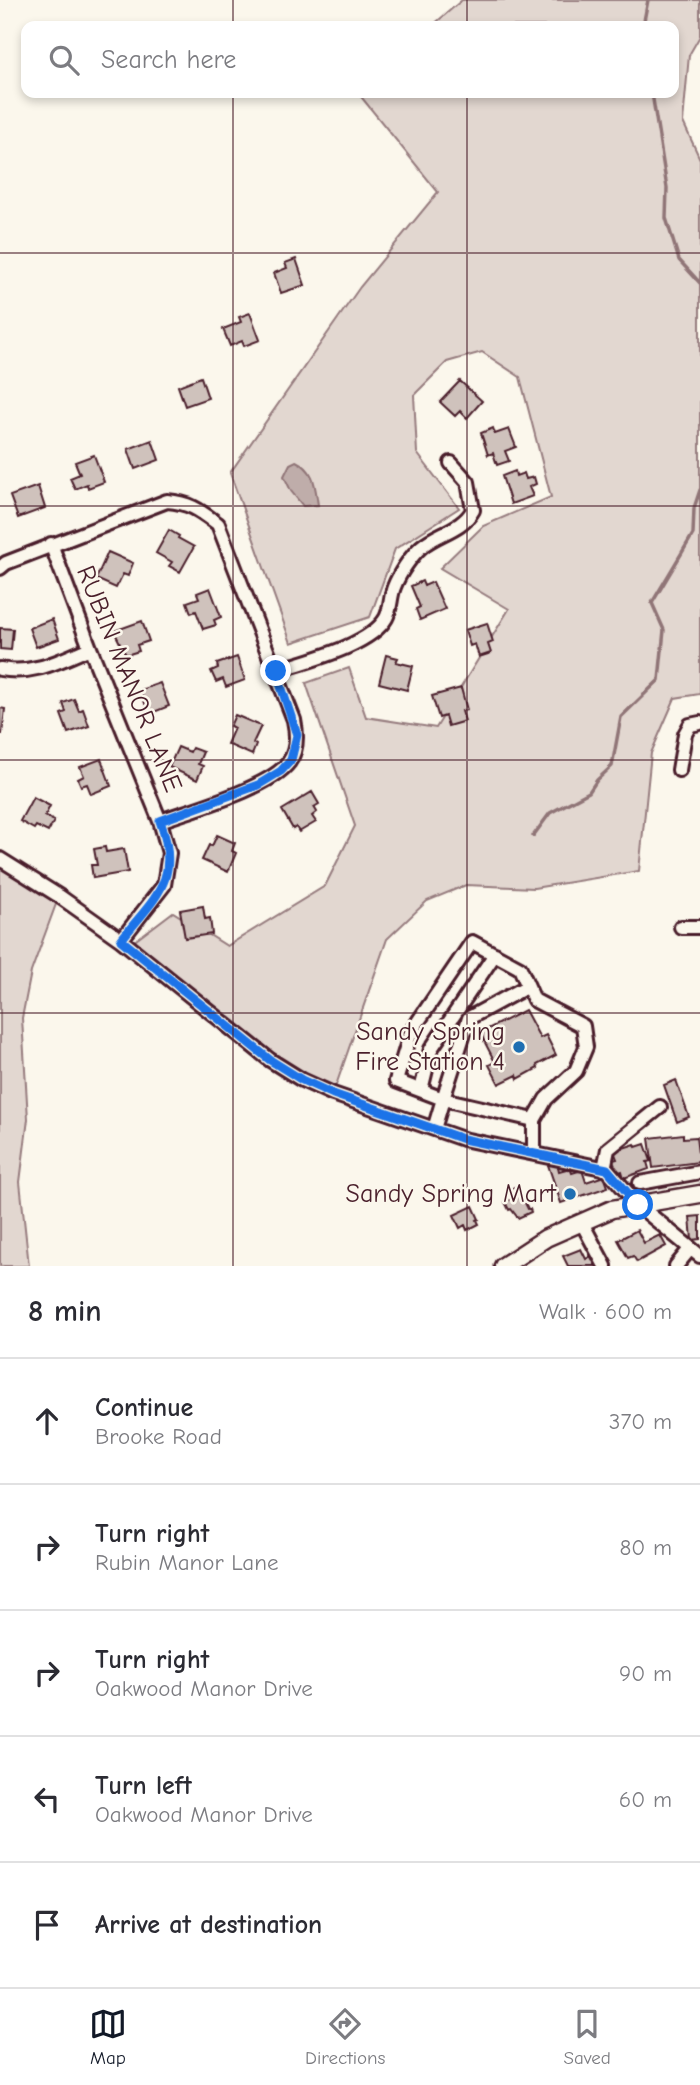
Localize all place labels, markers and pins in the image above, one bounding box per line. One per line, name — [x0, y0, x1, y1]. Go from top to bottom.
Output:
place label: Sandy Spring Fire Station 4 — [355, 1017, 505, 1077]
marker: Sandy Spring Fire Station 4 — [511, 1039, 527, 1055]
place label: Sandy Spring Mart — [346, 1179, 558, 1209]
marker: Sandy Spring Mart — [562, 1186, 578, 1202]

